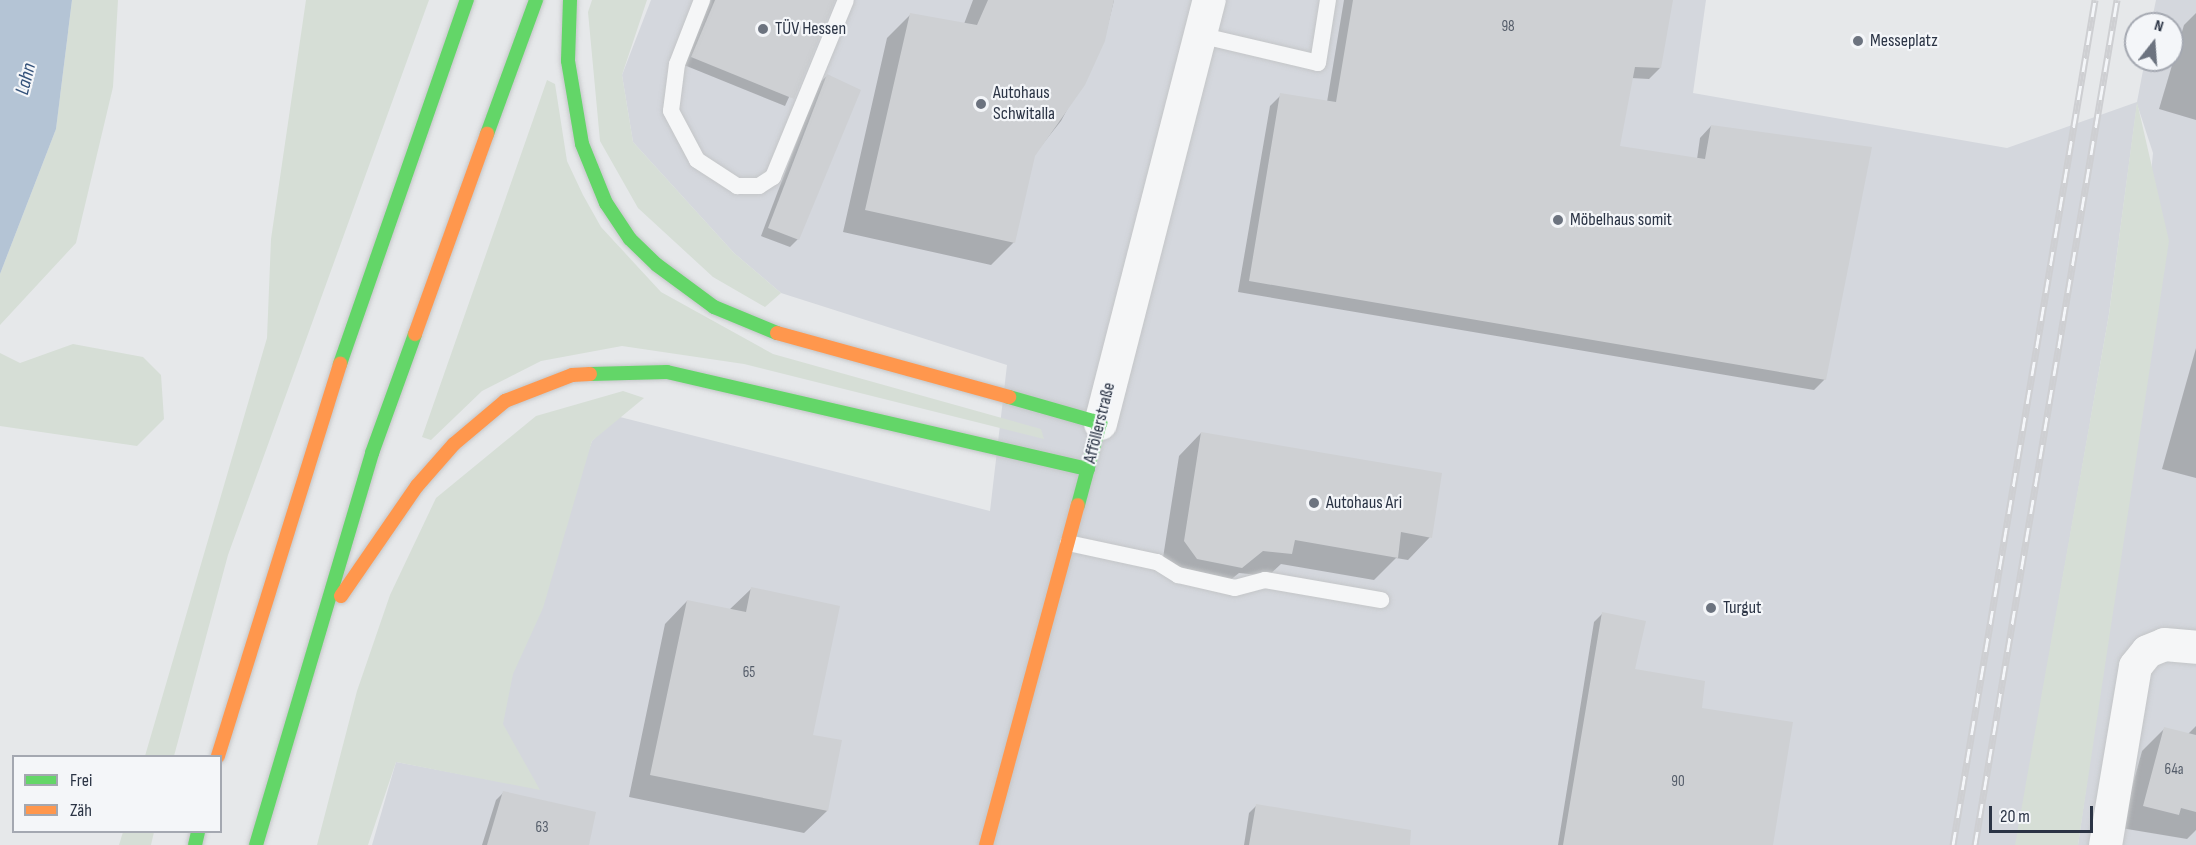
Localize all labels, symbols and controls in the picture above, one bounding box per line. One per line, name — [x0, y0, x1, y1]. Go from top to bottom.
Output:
north arrow — [2124, 12, 2184, 72]
text: N — [2152, 16, 2166, 37]
place label: TÜV Hessen — [775, 18, 846, 40]
house number: 98 — [1501, 18, 1515, 36]
marker: TÜV Hessen — [756, 22, 770, 36]
place label: Messeplatz — [1870, 30, 1938, 52]
marker: Messeplatz — [1851, 34, 1865, 48]
water label: Lahn — [11, 61, 41, 97]
place label: Autohaus Schwitalla — [993, 83, 1055, 125]
marker: Autohaus Schwitalla — [974, 97, 988, 111]
place label: Möbelhaus somit — [1570, 209, 1672, 231]
marker: Möbelhaus somit — [1551, 213, 1565, 227]
street label: Afföllerstraße — [1080, 380, 1120, 466]
place label: Autohaus Ari — [1326, 492, 1402, 514]
marker: Autohaus Ari — [1307, 496, 1321, 510]
place label: Turgut — [1723, 597, 1761, 619]
marker: Turgut — [1704, 601, 1718, 615]
house number: 65 — [743, 664, 755, 682]
legend — [12, 755, 222, 833]
house number: 64a — [2165, 761, 2183, 779]
text: Frei — [70, 770, 92, 791]
house number: 90 — [1671, 773, 1685, 791]
scale bar — [1992, 794, 2096, 832]
text: Zäh — [70, 800, 92, 821]
text: 20 m — [2000, 806, 2030, 827]
house number: 63 — [536, 819, 548, 837]

